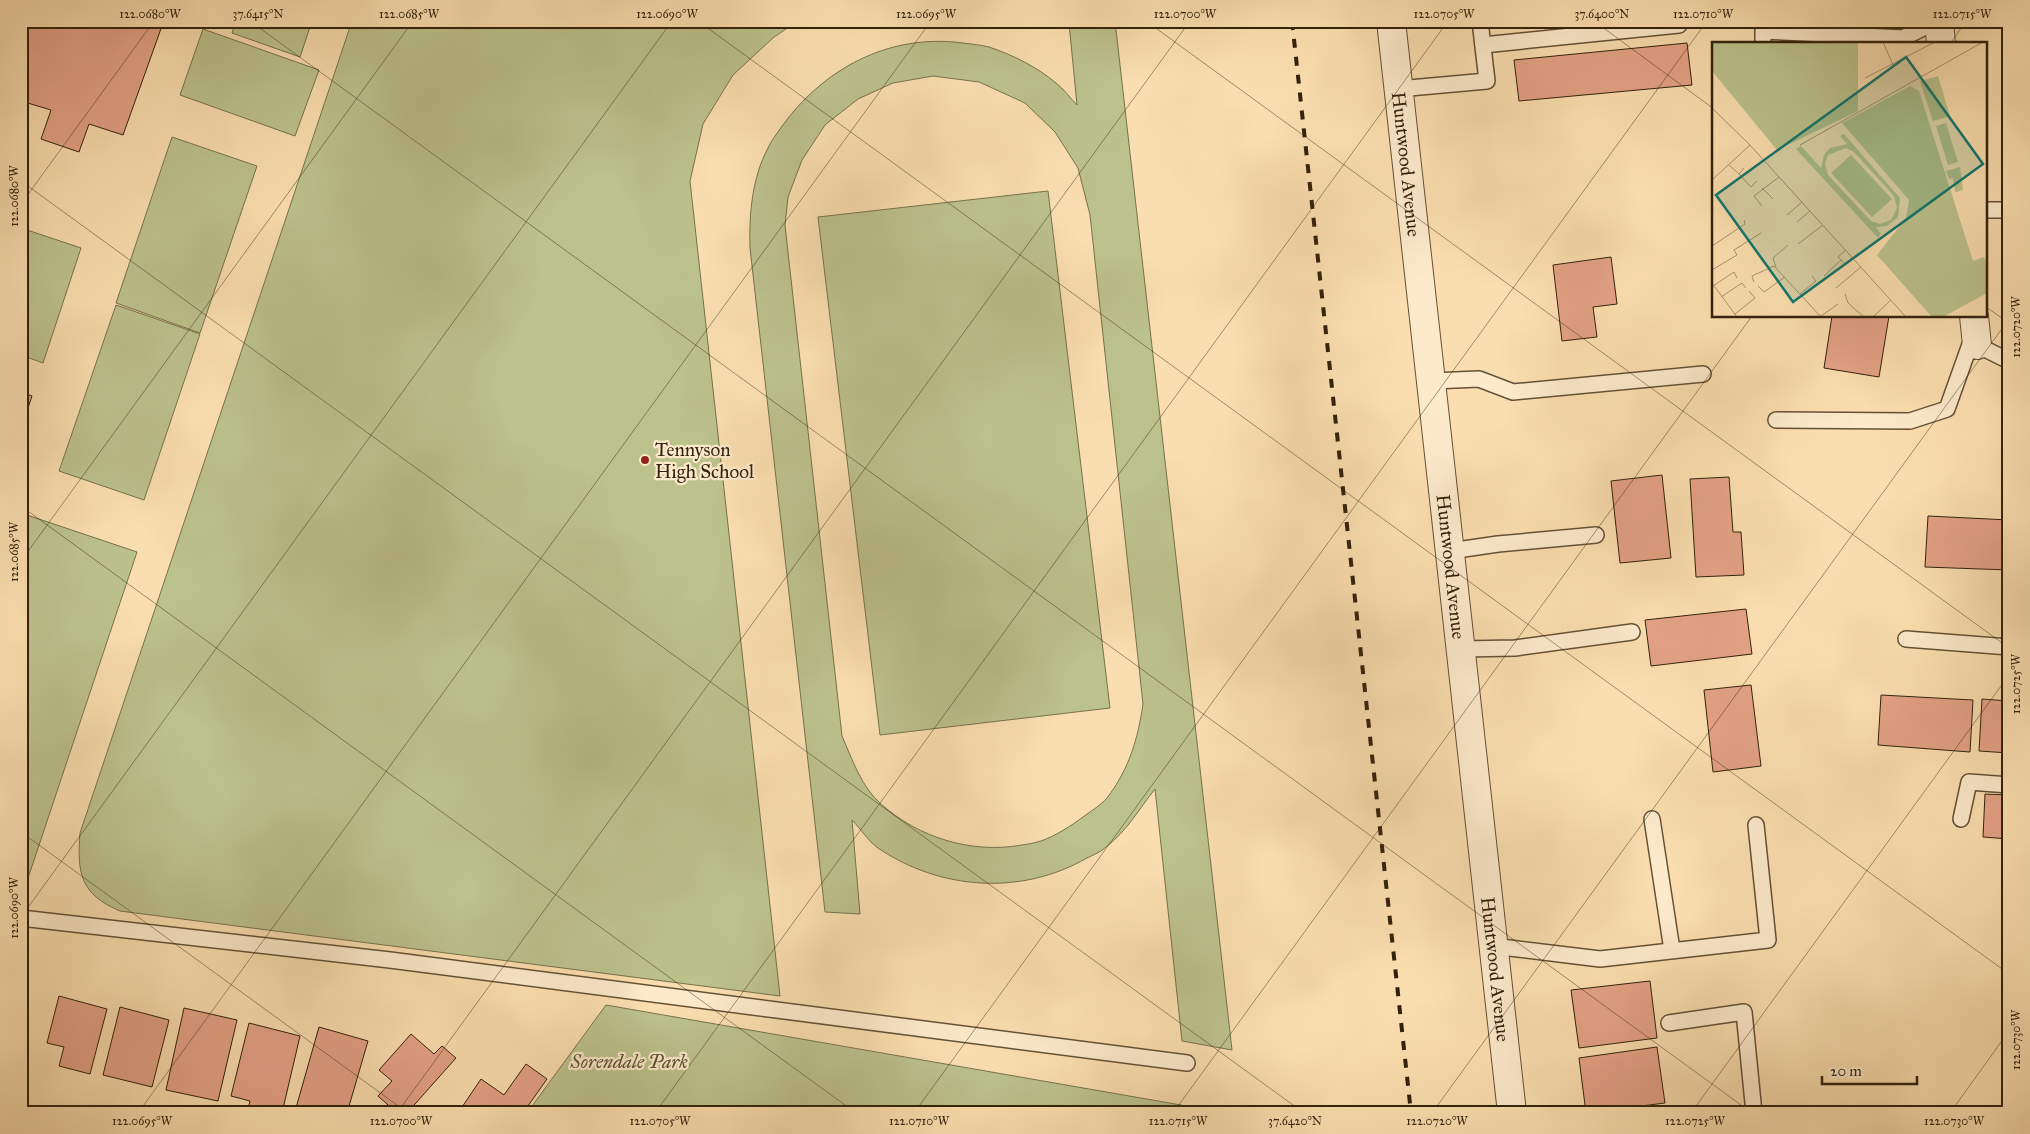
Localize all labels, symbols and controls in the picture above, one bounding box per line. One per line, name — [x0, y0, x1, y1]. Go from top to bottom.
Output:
text: 122.0680°W — [119, 7, 181, 21]
text: 37.6415°N — [232, 7, 284, 21]
text: 122.0685°W — [379, 7, 440, 21]
text: 122.0690°W — [636, 7, 698, 21]
text: 122.0695°W — [896, 7, 957, 21]
text: 122.0700°W — [1154, 7, 1217, 21]
text: 122.0705°W — [1414, 7, 1475, 21]
text: 37.6400°N — [1575, 7, 1629, 21]
text: 122.0710°W — [1673, 7, 1734, 21]
text: 122.0715°W — [1933, 7, 1992, 21]
inset map — [1712, 42, 1988, 318]
street label: Huntwood Avenue — [1387, 90, 1426, 238]
text: 122.0680°W — [7, 165, 21, 227]
text: 122.0720°W — [2009, 296, 2023, 358]
place label: Tennyson High School — [655, 438, 755, 484]
marker: Tennyson High School — [639, 454, 651, 466]
street label: Huntwood Avenue — [1432, 493, 1470, 641]
text: 122.0685°W — [7, 521, 21, 582]
text: 122.0725°W — [2009, 653, 2023, 714]
text: 122.0690°W — [7, 877, 21, 939]
street label: Huntwood Avenue — [1476, 896, 1515, 1043]
text: 122.0730°W — [2009, 1009, 2023, 1070]
park label: Sorendale Park — [569, 1050, 688, 1073]
scale bar — [1822, 1054, 1918, 1086]
text: 20 m — [1830, 1062, 1862, 1080]
text: 122.0695°W — [112, 1114, 173, 1128]
text: 122.0700°W — [370, 1114, 433, 1128]
text: 122.0705°W — [630, 1114, 691, 1128]
text: 122.0710°W — [889, 1114, 950, 1128]
text: 122.0715°W — [1149, 1114, 1208, 1128]
text: 37.6420°N — [1268, 1114, 1322, 1128]
text: 122.0720°W — [1406, 1114, 1468, 1128]
text: 122.0725°W — [1665, 1114, 1726, 1128]
text: 122.0730°W — [1924, 1114, 1985, 1128]

